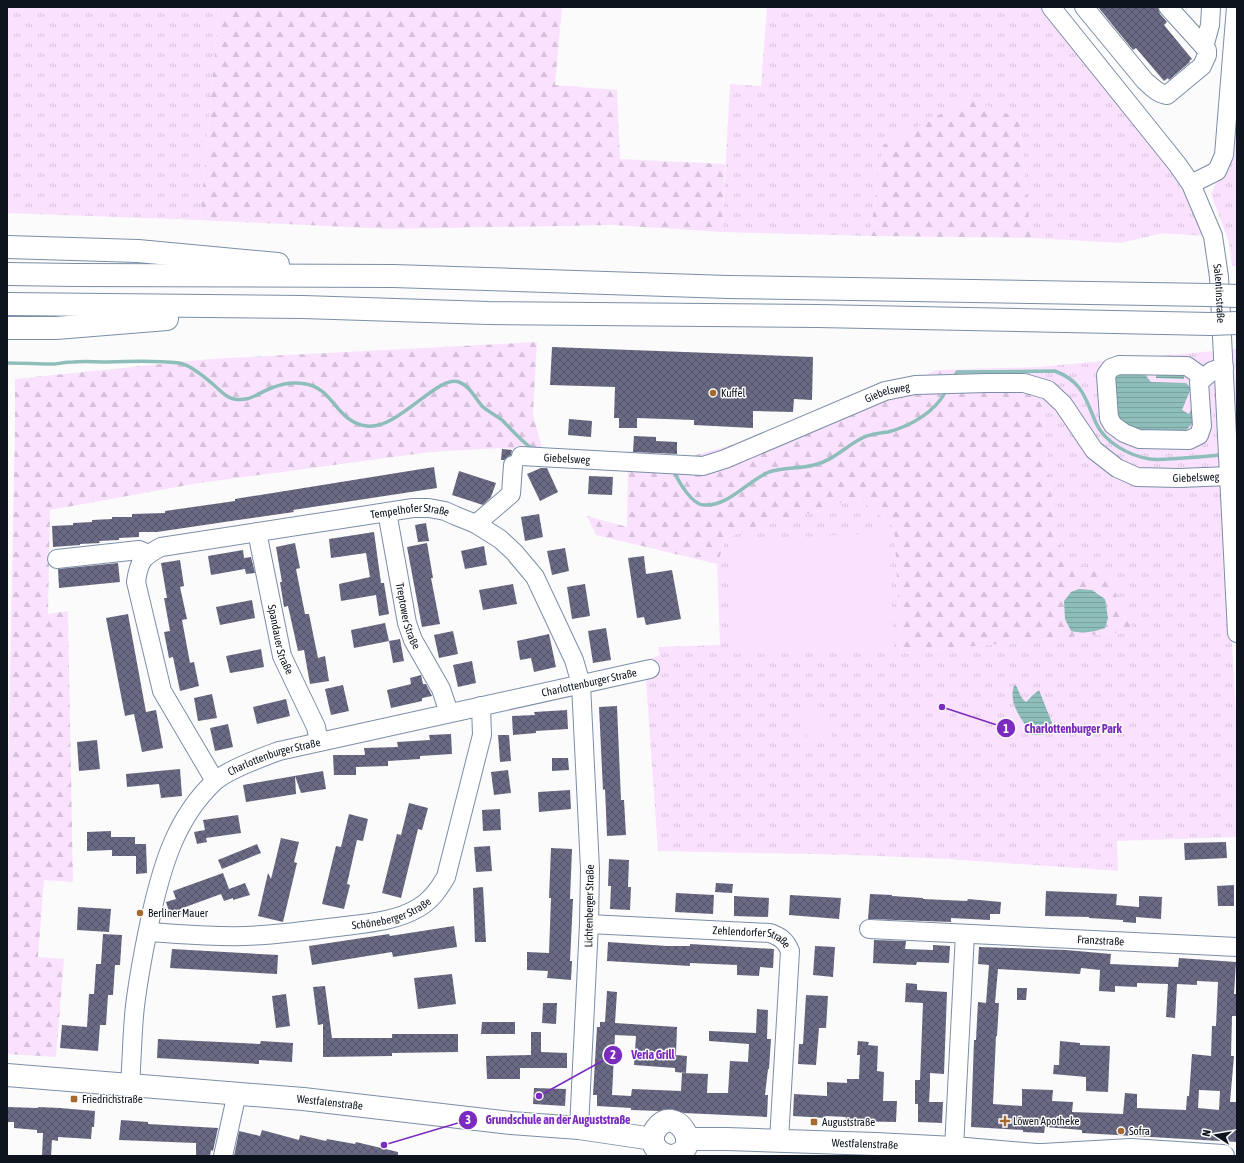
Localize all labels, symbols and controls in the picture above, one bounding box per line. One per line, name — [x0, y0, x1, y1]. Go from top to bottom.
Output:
street label: Salentinstraße — [1211, 263, 1227, 323]
street label: Giebelsweg — [863, 380, 911, 405]
place label: Kuffel — [721, 387, 746, 399]
marker: Kuffel — [708, 388, 718, 398]
street label: Giebelsweg — [543, 451, 591, 466]
street label: Giebelsweg — [1173, 470, 1220, 484]
street label: Tempelhofer Straße — [369, 502, 451, 521]
street label: Treptower Straße — [394, 582, 423, 651]
street label: Spandauer Straße — [266, 603, 296, 676]
street label: Charlottenburger Straße — [540, 666, 638, 699]
callout: Charlottenburger Park — [996, 716, 1130, 740]
text: 1 — [1003, 722, 1009, 736]
text: Charlottenburger Park — [1024, 722, 1122, 736]
street label: Charlottenburger Straße — [226, 736, 321, 778]
street label: Lichtenberger Straße — [582, 864, 596, 948]
street label: Schöneberger Straße — [351, 895, 433, 931]
place label: Berliner Mauer — [148, 907, 209, 919]
marker: Berliner Mauer — [135, 908, 145, 918]
street label: Zehlendorfer Straße — [712, 924, 793, 950]
street label: Franzstraße — [1077, 933, 1125, 947]
callout: Veria Grill — [603, 1043, 683, 1067]
text: 2 — [610, 1048, 616, 1062]
text: Veria Grill — [630, 1048, 676, 1062]
place label: Friedrichstraße — [82, 1093, 143, 1105]
street label: Westfalenstraße — [296, 1093, 364, 1112]
marker: Friedrichstraße — [69, 1094, 79, 1104]
callout: Grundschule an der Auguststraße — [458, 1108, 639, 1132]
text: 3 — [465, 1113, 471, 1127]
text: Grundschule an der Auguststraße — [486, 1113, 631, 1127]
place label: Löwen Apotheke — [1013, 1115, 1080, 1127]
north arrow — [1196, 1115, 1236, 1155]
place label: Auguststraße — [822, 1116, 875, 1128]
marker: Löwen Apotheke — [1000, 1116, 1010, 1126]
marker: Auguststraße — [809, 1117, 819, 1127]
place label: Sofra — [1129, 1125, 1150, 1137]
marker: Sofra — [1116, 1126, 1126, 1136]
text: N — [1200, 1128, 1213, 1137]
street label: Westfalenstraße — [832, 1137, 898, 1151]

